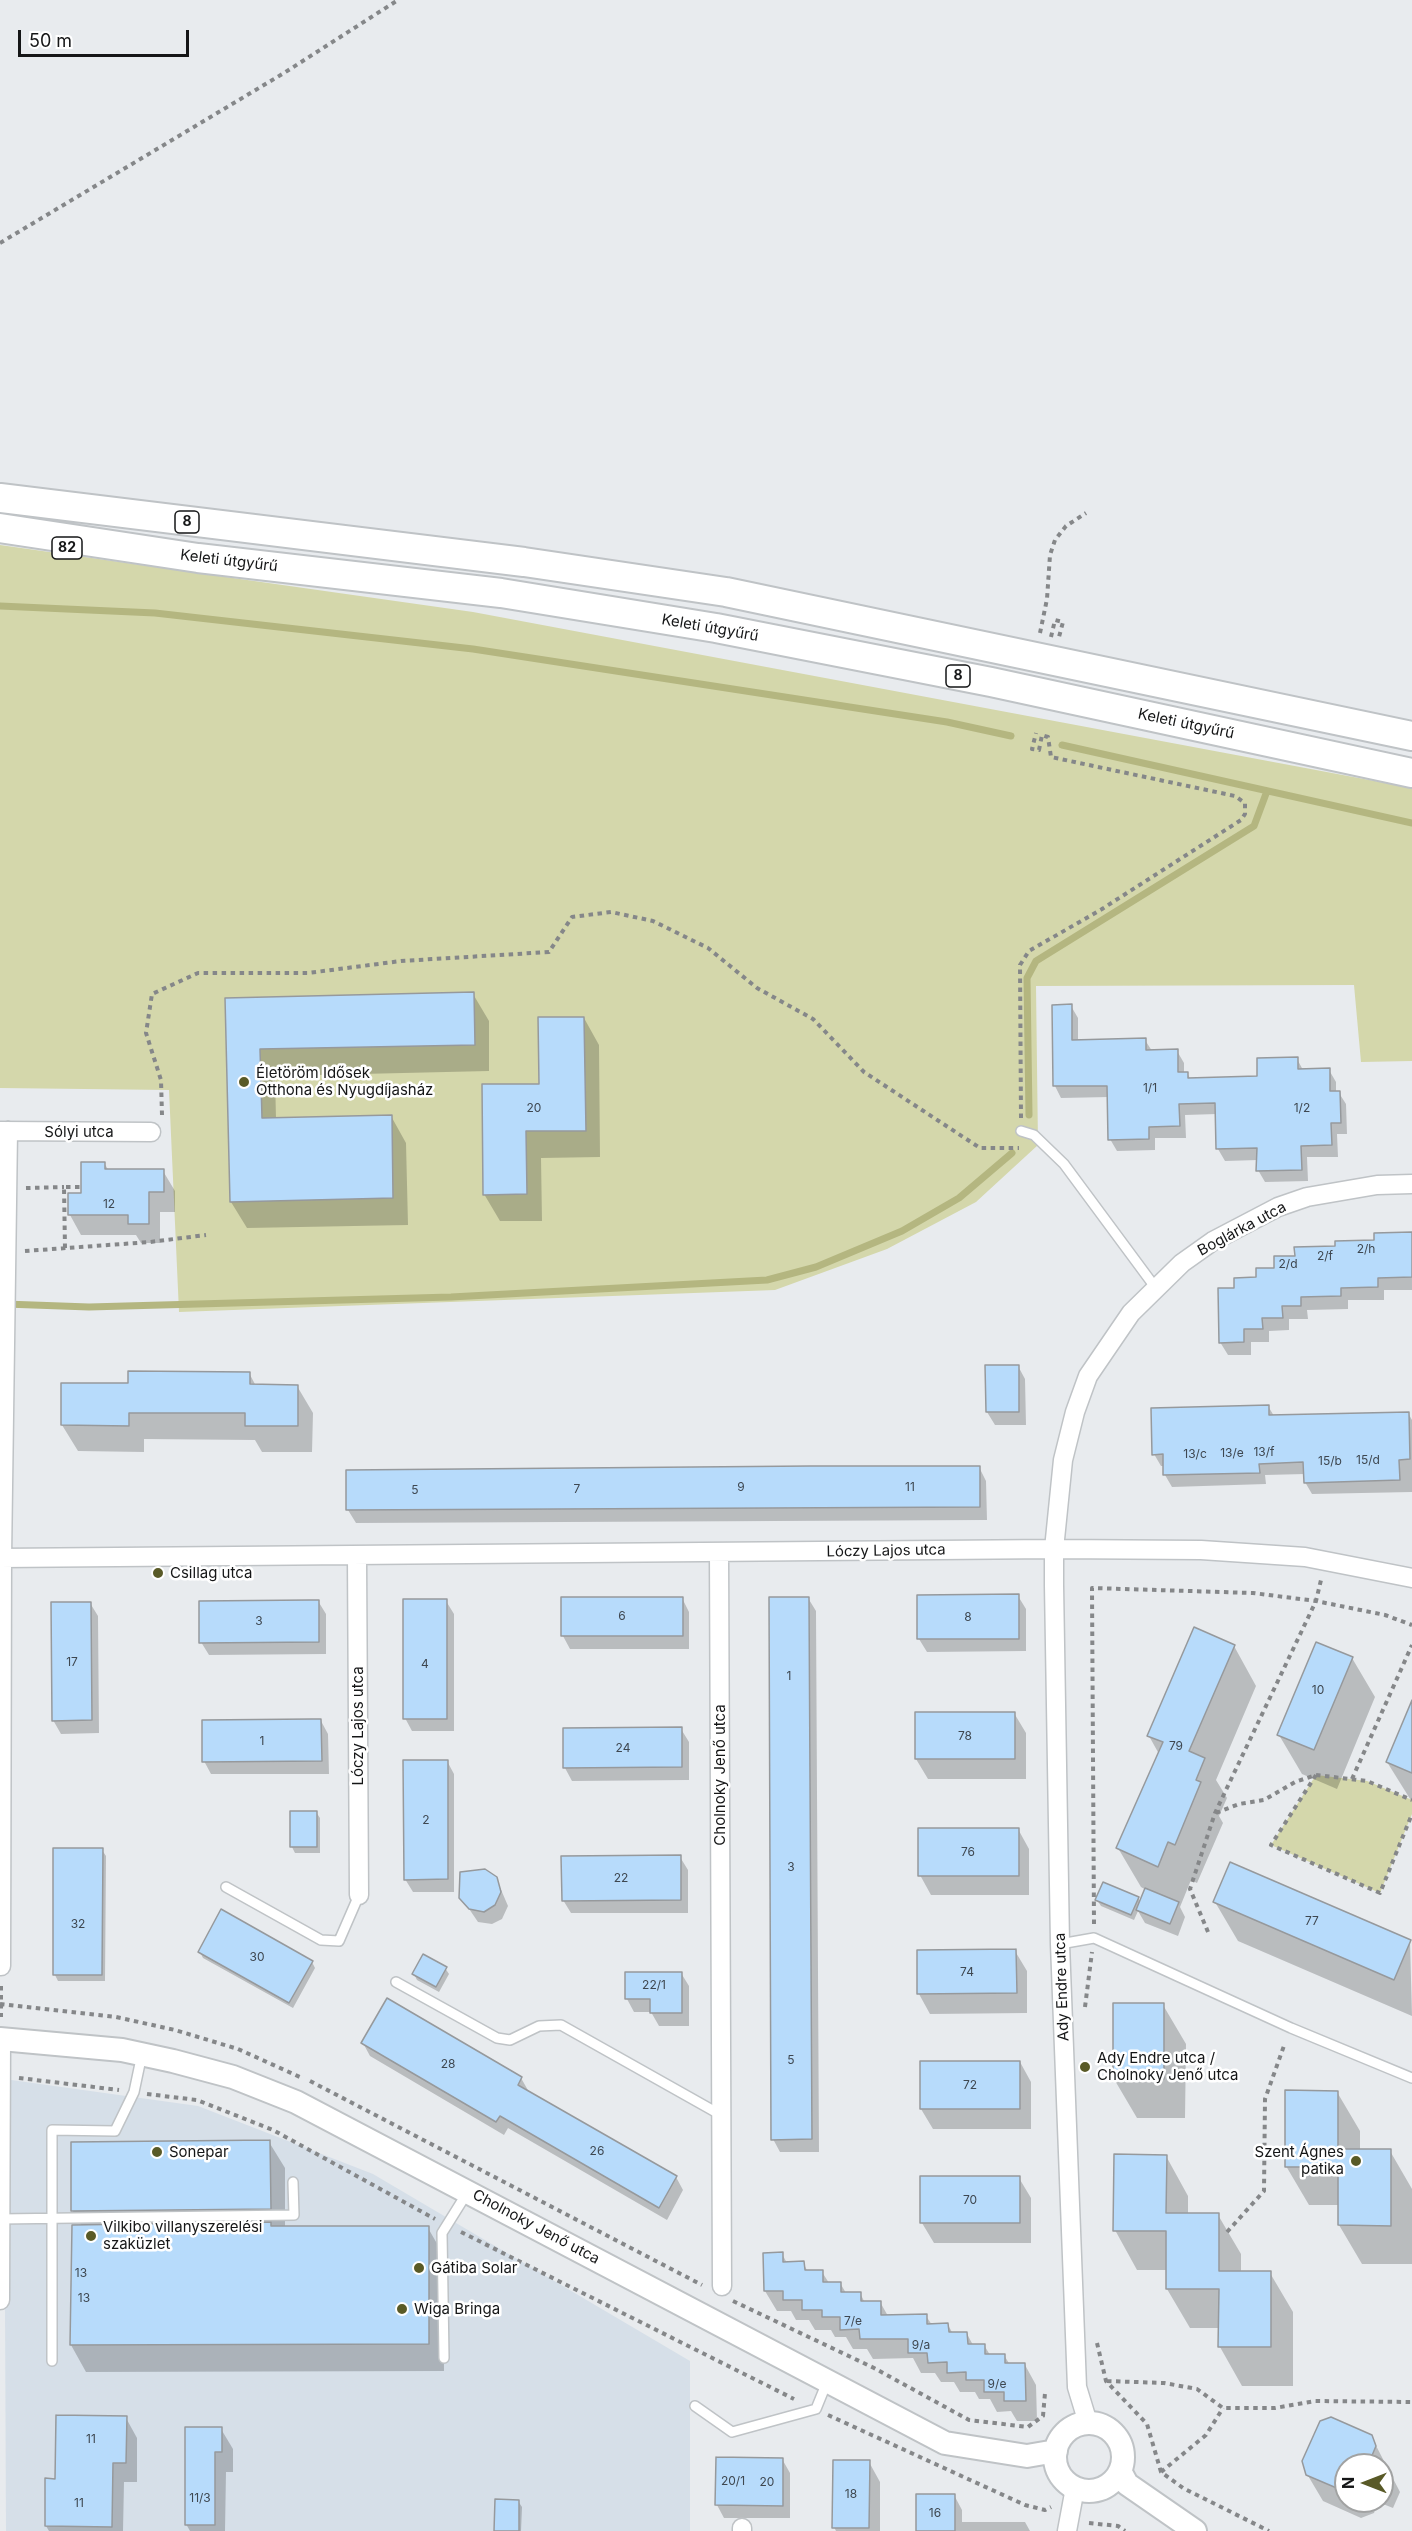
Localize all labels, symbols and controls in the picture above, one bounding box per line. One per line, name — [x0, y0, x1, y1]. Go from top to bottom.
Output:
scale bar — [21, 18, 192, 56]
text: 50 m — [29, 30, 72, 51]
road number: 8 — [175, 511, 199, 533]
road number: 82 — [52, 537, 82, 559]
street label: Keleti útgyűrű — [179, 546, 279, 576]
street label: Keleti útgyűrű — [660, 611, 760, 645]
road number: 8 — [946, 665, 970, 687]
street label: Keleti útgyűrű — [1136, 705, 1236, 743]
place label: Életöröm Idősek Otthona és Nyugdíjasház — [256, 1064, 433, 1099]
marker: Életöröm Idősek Otthona és Nyugdíjasház — [237, 1075, 251, 1089]
house number: 1/1 — [1143, 1081, 1157, 1095]
house number: 20 — [527, 1101, 541, 1115]
house number: 1/2 — [1294, 1101, 1310, 1115]
street label: Sólyi utca — [44, 1123, 114, 1141]
house number: 12 — [103, 1197, 115, 1211]
street label: Boglárka utca — [1195, 1198, 1289, 1260]
house number: 2/h — [1357, 1242, 1375, 1256]
house number: 2/f — [1317, 1249, 1333, 1263]
house number: 2/d — [1279, 1257, 1297, 1271]
house number: 13/f — [1253, 1445, 1275, 1459]
house number: 13/e — [1220, 1446, 1244, 1460]
house number: 13/c — [1183, 1447, 1207, 1461]
house number: 15/d — [1356, 1453, 1380, 1467]
house number: 15/b — [1318, 1454, 1342, 1468]
house number: 9 — [737, 1480, 745, 1494]
house number: 11 — [905, 1480, 915, 1494]
house number: 7 — [574, 1482, 580, 1496]
house number: 5 — [411, 1483, 419, 1497]
street label: Lóczy Lajos utca — [826, 1541, 946, 1561]
place label: Csillag utca — [170, 1564, 252, 1582]
marker: Csillag utca — [151, 1566, 165, 1580]
house number: 6 — [618, 1609, 626, 1623]
house number: 8 — [964, 1610, 972, 1624]
house number: 3 — [255, 1614, 263, 1628]
house number: 17 — [66, 1655, 78, 1669]
house number: 4 — [421, 1657, 429, 1671]
street label: Lóczy Lajos utca — [349, 1666, 367, 1786]
house number: 1 — [787, 1669, 791, 1683]
house number: 10 — [1312, 1683, 1324, 1697]
street label: Cholnoky Jenő utca — [711, 1704, 729, 1846]
house number: 78 — [958, 1729, 972, 1743]
house number: 1 — [260, 1734, 264, 1748]
house number: 79 — [1169, 1739, 1183, 1753]
house number: 24 — [616, 1741, 630, 1755]
house number: 2 — [422, 1813, 430, 1827]
house number: 76 — [961, 1845, 975, 1859]
house number: 3 — [787, 1860, 795, 1874]
house number: 22 — [614, 1871, 628, 1885]
house number: 77 — [1305, 1914, 1319, 1928]
house number: 32 — [71, 1917, 85, 1931]
street label: Ady Endre utca — [1051, 1932, 1073, 2042]
house number: 30 — [250, 1950, 264, 1964]
house number: 74 — [960, 1965, 974, 1979]
house number: 22/1 — [642, 1978, 666, 1992]
place label: Ady Endre utca / Cholnoky Jenő utca — [1097, 2049, 1238, 2084]
house number: 5 — [787, 2053, 795, 2067]
house number: 28 — [441, 2057, 455, 2071]
marker: Ady Endre utca / Cholnoky Jenő utca — [1078, 2060, 1092, 2074]
house number: 72 — [963, 2078, 977, 2092]
place label: Sonepar — [169, 2143, 229, 2161]
place label: Szent Ágnes patika — [1255, 2143, 1344, 2178]
house number: 26 — [590, 2144, 604, 2158]
marker: Sonepar — [150, 2145, 164, 2159]
marker: Szent Ágnes patika — [1349, 2154, 1363, 2168]
street label: Cholnoky Jenő utca — [469, 2186, 603, 2268]
house number: 70 — [963, 2193, 977, 2207]
place label: Vilkibo villanyszerelési szaküzlet — [103, 2218, 262, 2253]
marker: Vilkibo villanyszerelési szaküzlet — [84, 2229, 98, 2243]
place label: Gátiba Solar — [431, 2259, 517, 2277]
marker: Gátiba Solar — [412, 2261, 426, 2275]
house number: 13 — [75, 2266, 87, 2280]
house number: 13 — [78, 2291, 90, 2305]
place label: Wiga Bringa — [414, 2300, 500, 2318]
marker: Wiga Bringa — [395, 2302, 409, 2316]
house number: 7/e — [844, 2314, 862, 2328]
house number: 9/a — [912, 2338, 930, 2352]
house number: 9/e — [988, 2377, 1006, 2391]
house number: 11 — [86, 2432, 96, 2446]
north arrow — [1334, 2453, 1394, 2513]
house number: 20/1 — [721, 2474, 745, 2488]
house number: 20 — [760, 2475, 774, 2489]
text: N — [1338, 2477, 1358, 2489]
house number: 18 — [845, 2487, 857, 2501]
house number: 11/3 — [189, 2491, 211, 2505]
house number: 11 — [74, 2496, 84, 2510]
house number: 16 — [929, 2506, 941, 2520]

